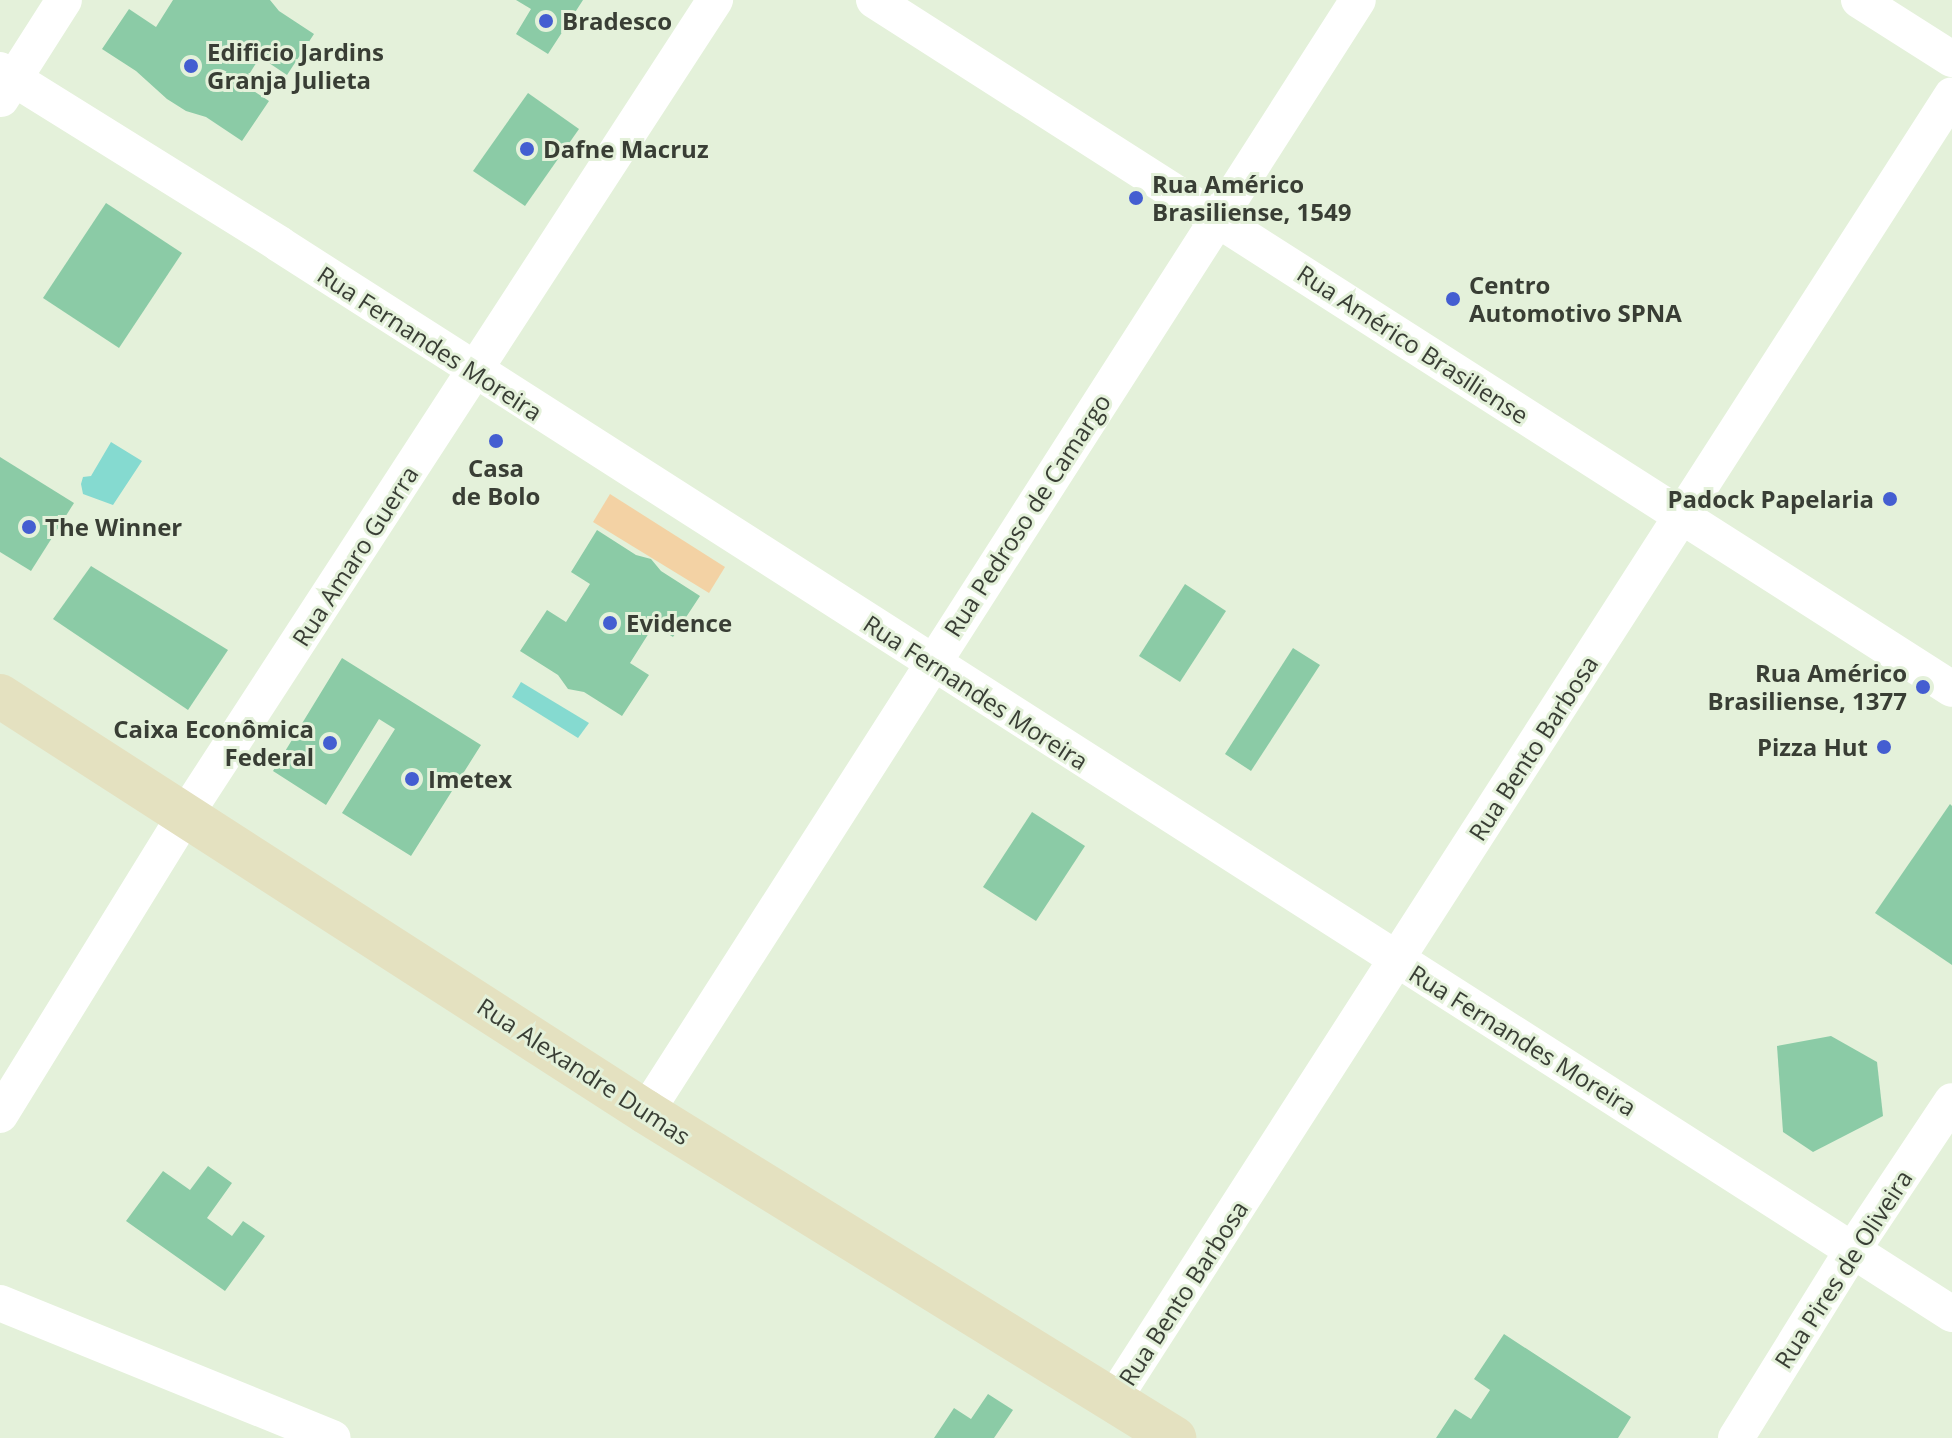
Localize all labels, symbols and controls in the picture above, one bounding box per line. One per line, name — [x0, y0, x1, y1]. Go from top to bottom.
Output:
place label: Bradesco — [562, 7, 672, 35]
marker: Bradesco — [537, 12, 555, 30]
place label: Edificio Jardins Granja Julieta — [207, 38, 384, 94]
marker: Edificio Jardins Granja Julieta — [182, 57, 200, 75]
place label: Dafne Macruz — [543, 135, 709, 163]
marker: Dafne Macruz — [518, 140, 536, 158]
place label: Rua Américo Brasiliense, 1549 — [1152, 170, 1351, 226]
marker: Rua Américo Brasiliense, 1549 — [1127, 189, 1145, 207]
street label: Rua Américo Brasiliense — [1292, 259, 1534, 429]
street label: Rua Fernandes Moreira — [312, 260, 548, 426]
place label: Centro Automotivo SPNA — [1469, 271, 1682, 327]
marker: Centro Automotivo SPNA — [1444, 290, 1462, 308]
street label: Rua Pedroso de Camargo — [938, 388, 1116, 642]
marker: Casa de Bolo — [487, 432, 505, 450]
place label: Casa de Bolo — [452, 454, 540, 510]
street label: Rua Amaro Guerra — [286, 461, 424, 651]
place label: Padock Papelaria — [1667, 485, 1874, 513]
marker: Padock Papelaria — [1881, 490, 1899, 508]
place label: The Winner — [45, 513, 182, 541]
marker: The Winner — [20, 518, 38, 536]
place label: Evidence — [626, 609, 732, 637]
street label: Rua Fernandes Moreira — [858, 609, 1094, 775]
marker: Evidence — [601, 614, 619, 632]
street label: Rua Bento Barbosa — [1462, 650, 1604, 846]
place label: Rua Américo Brasiliense, 1377 — [1708, 659, 1907, 715]
marker: Rua Américo Brasiliense, 1377 — [1914, 678, 1932, 696]
place label: Caixa Econômica Federal — [113, 715, 314, 771]
place label: Pizza Hut — [1757, 733, 1868, 761]
marker: Caixa Econômica Federal — [321, 734, 339, 752]
marker: Pizza Hut — [1875, 738, 1893, 756]
place label: Imetex — [428, 765, 512, 793]
marker: Imetex — [403, 770, 421, 788]
street label: Rua Fernandes Moreira — [1404, 958, 1642, 1122]
street label: Rua Alexandre Dumas — [472, 991, 696, 1151]
street label: Rua Pires de Oliveira — [1768, 1165, 1918, 1373]
street label: Rua Bento Barbosa — [1112, 1195, 1254, 1391]

